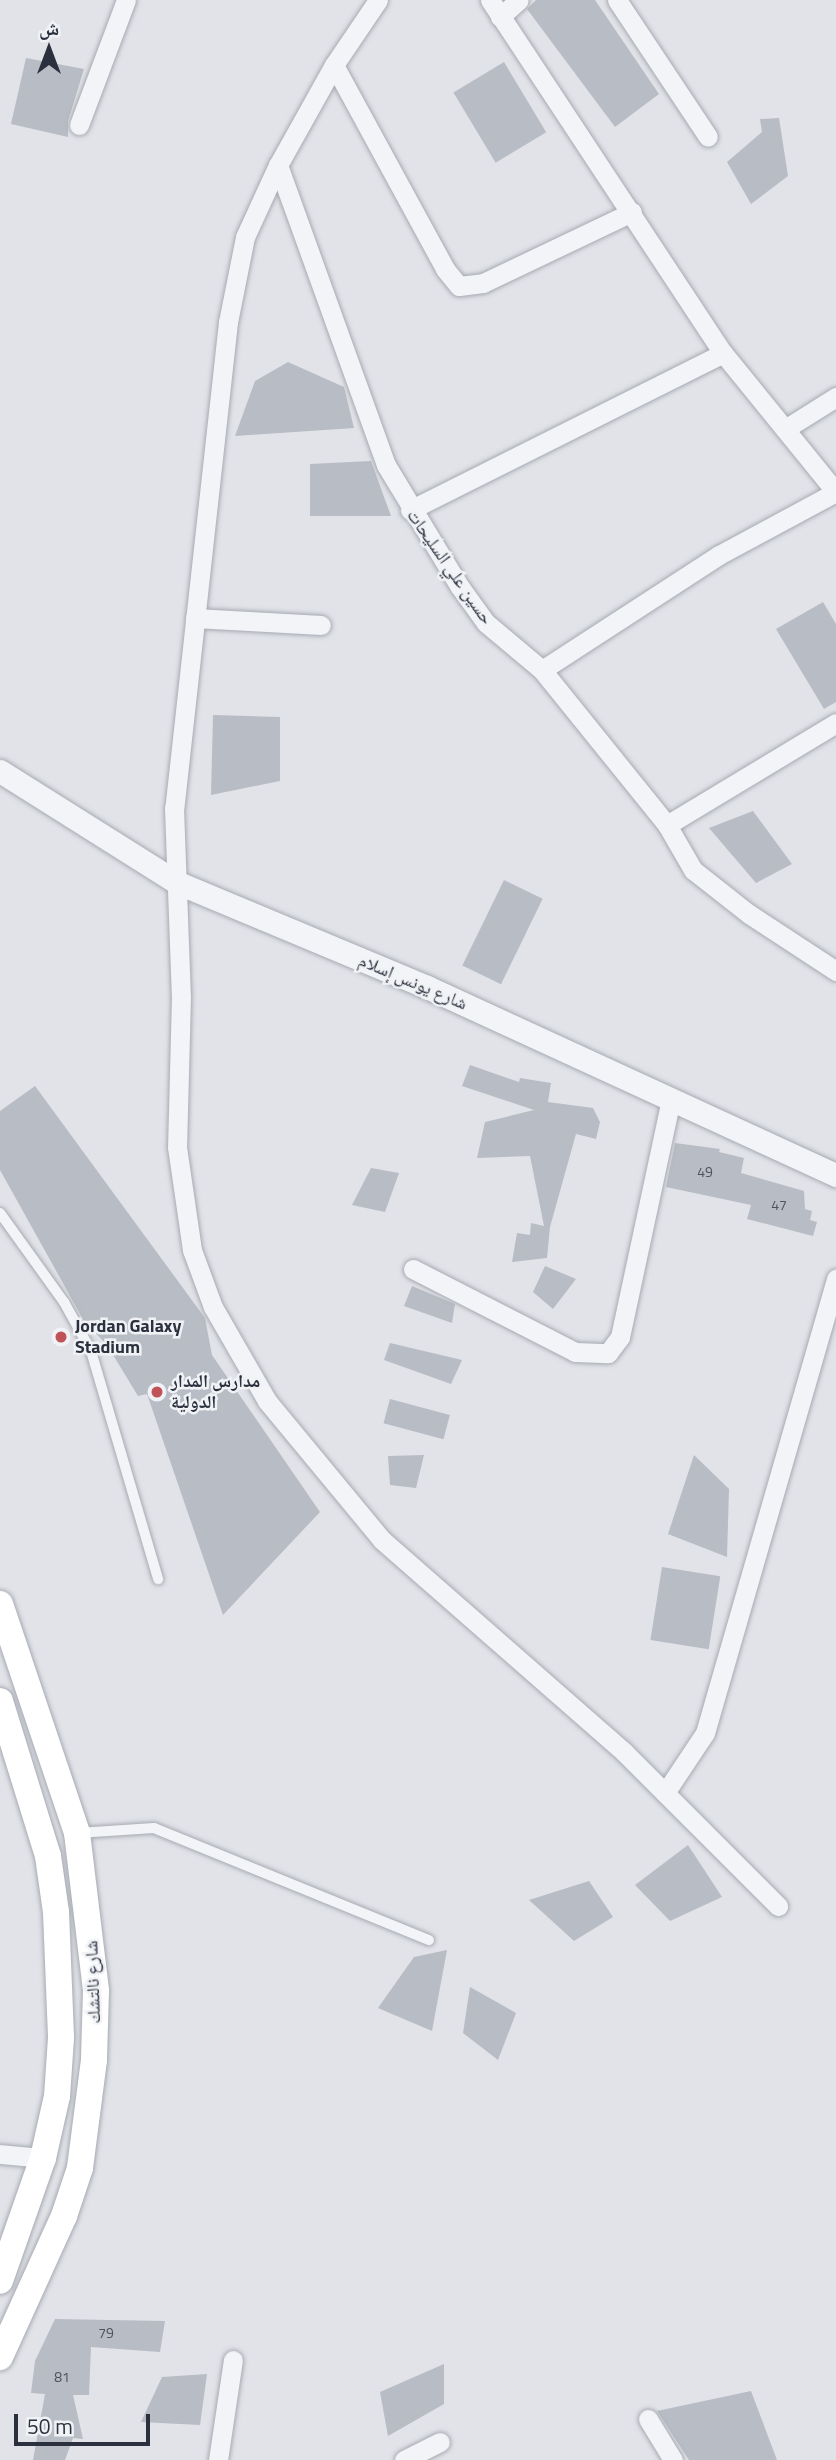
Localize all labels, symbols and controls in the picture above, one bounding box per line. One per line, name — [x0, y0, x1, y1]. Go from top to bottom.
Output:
text: ش — [39, 13, 59, 42]
north arrow — [14, 14, 84, 84]
street label: حسين علي السليحات — [402, 505, 498, 629]
street label: شارع يونس إسلام — [355, 949, 471, 1015]
house number: 49 — [697, 1164, 713, 1180]
house number: 47 — [771, 1197, 787, 1213]
place label: Jordan Galaxy Stadium — [75, 1316, 181, 1358]
marker: Jordan Galaxy Stadium — [53, 1329, 69, 1345]
place label: مدارس المدار الدولية — [171, 1371, 260, 1414]
marker: مدارس المدار الدولية — [149, 1384, 165, 1400]
street label: شارع نالتشك — [81, 1940, 105, 2024]
house number: 79 — [98, 2325, 114, 2341]
house number: 81 — [54, 2369, 70, 2385]
scale bar — [18, 2400, 154, 2444]
text: 50 m — [27, 2410, 73, 2442]

